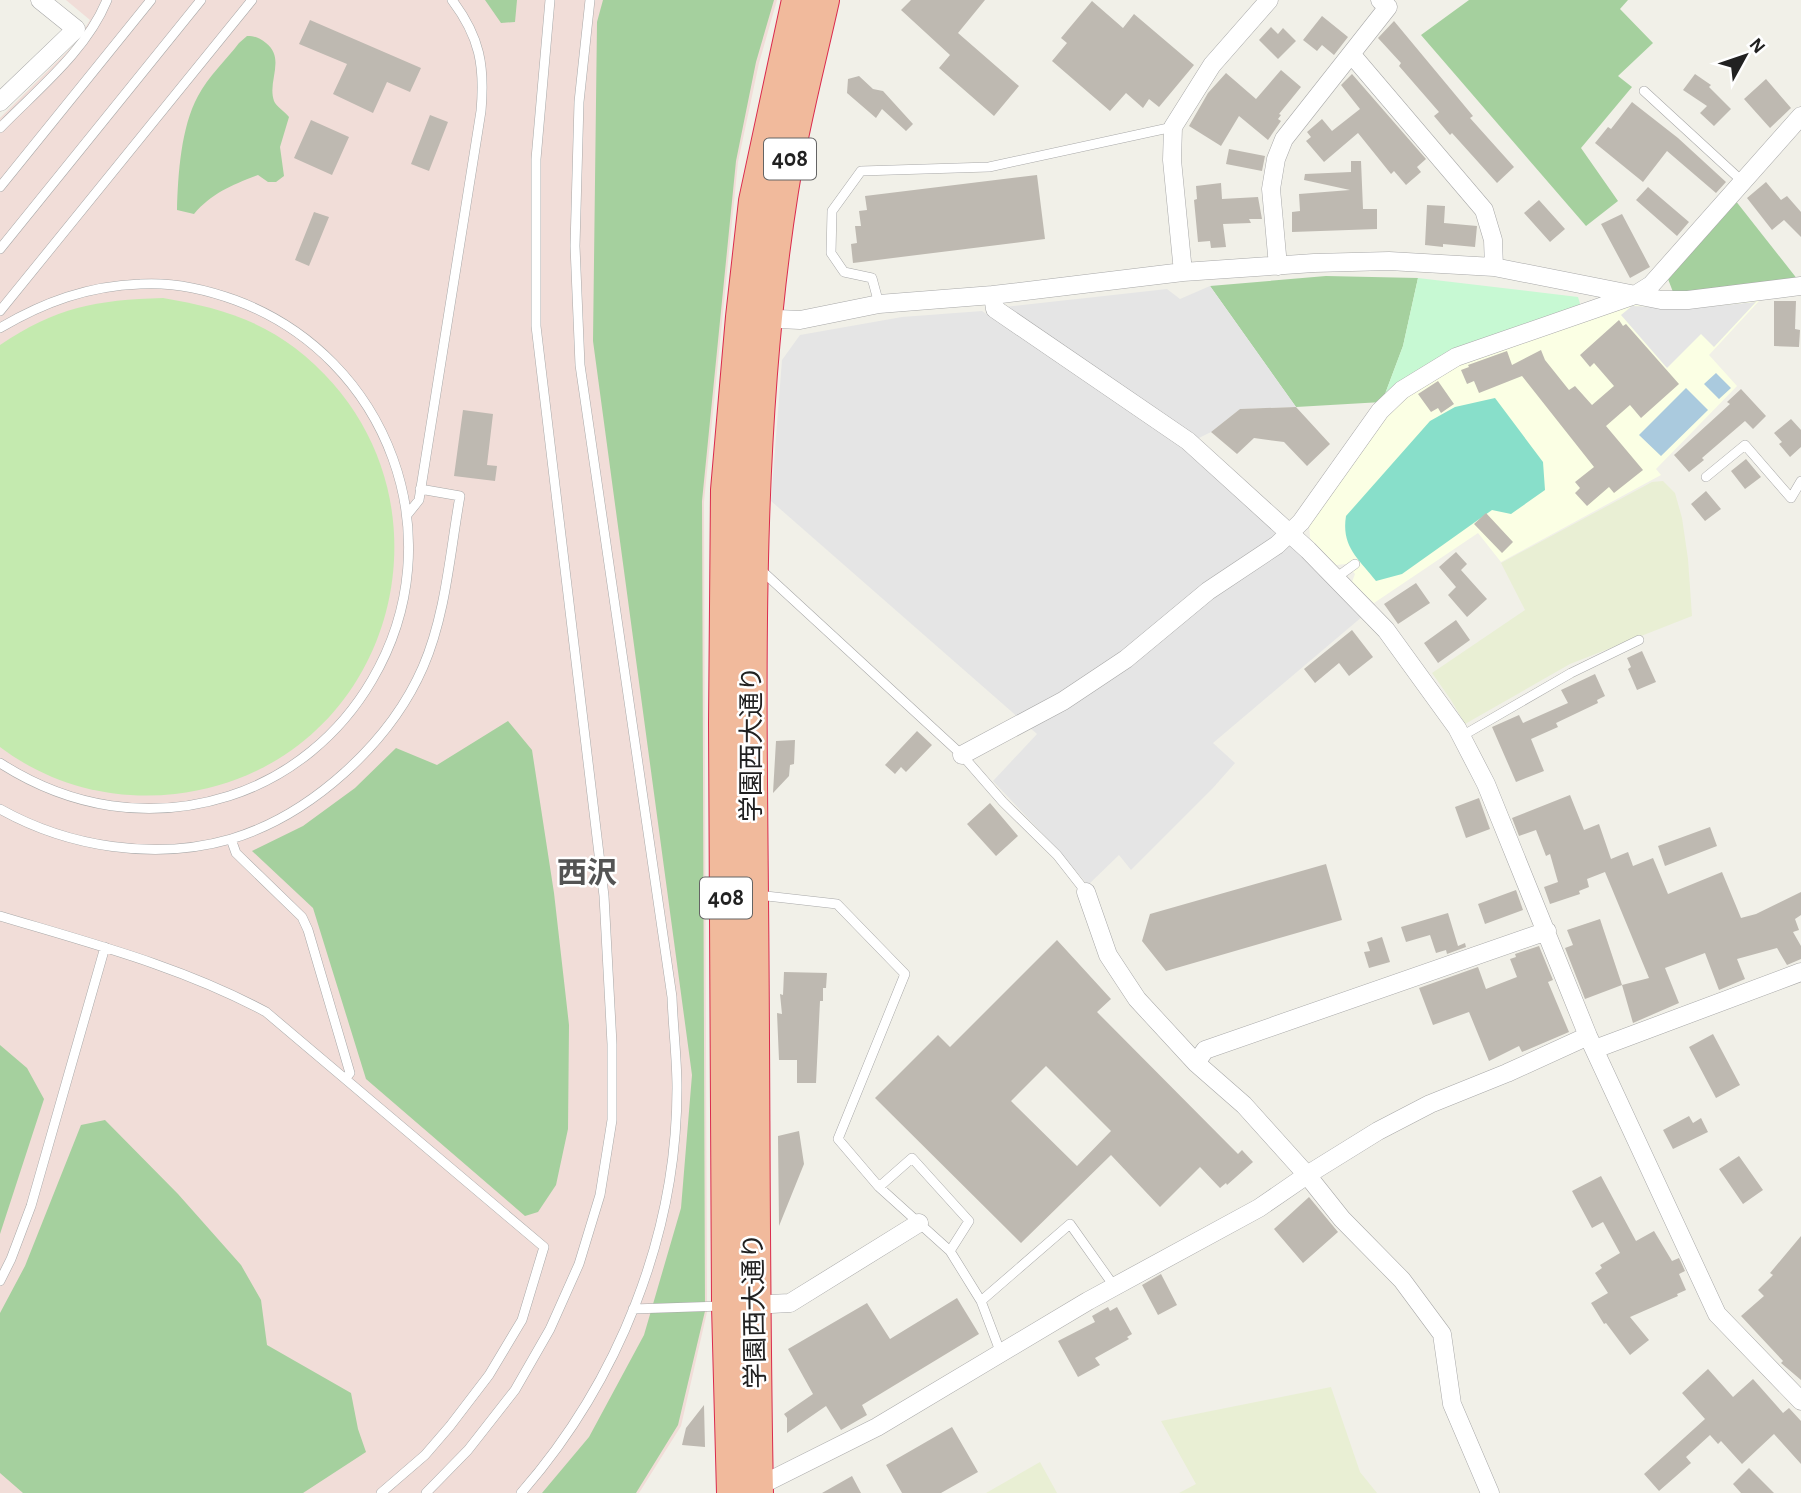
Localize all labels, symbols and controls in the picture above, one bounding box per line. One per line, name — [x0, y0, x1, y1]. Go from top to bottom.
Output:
north arrow — [1710, 21, 1780, 91]
text: N — [1745, 35, 1768, 57]
road number: 408 — [764, 139, 816, 180]
street label: 学園西大通り — [737, 666, 765, 822]
district label: 西沢 — [557, 857, 617, 889]
road number: 408 — [700, 877, 752, 918]
street label: 学園西大通り — [739, 1233, 769, 1389]

